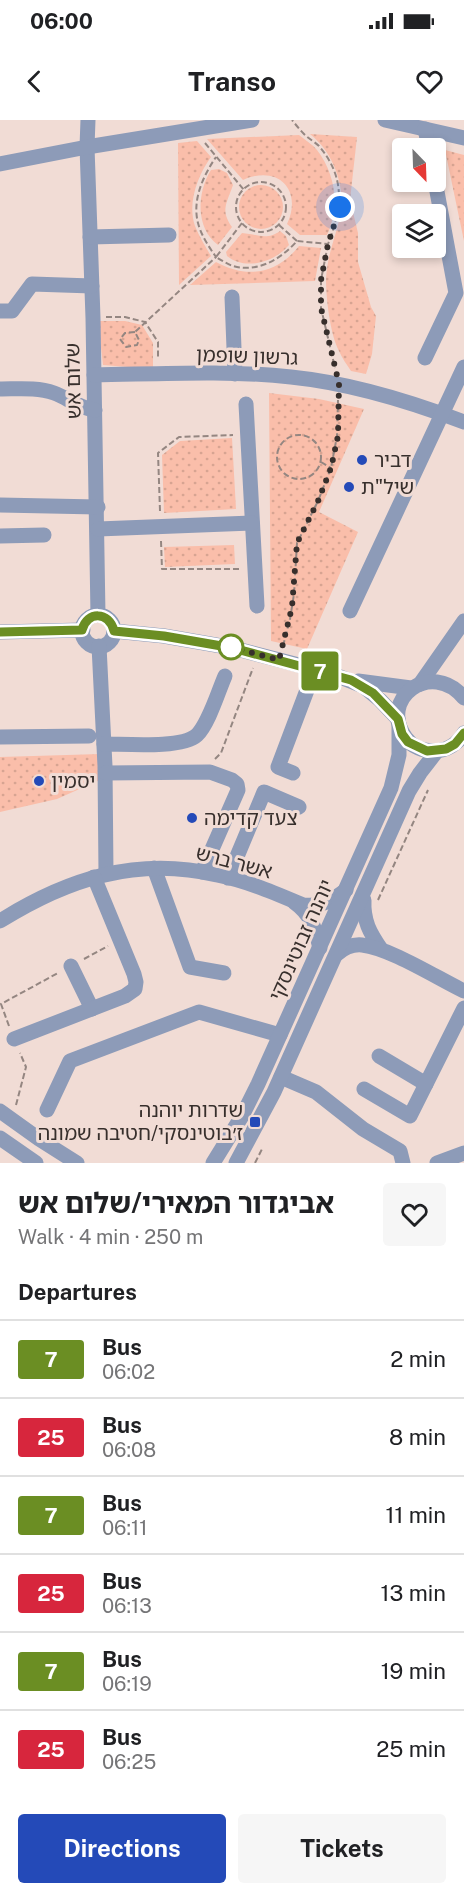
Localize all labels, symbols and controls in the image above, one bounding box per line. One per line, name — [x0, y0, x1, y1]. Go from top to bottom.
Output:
text: 06:00 — [30, 8, 93, 34]
icon: back — [18, 65, 51, 98]
text: Transo — [188, 65, 276, 97]
icon: heart — [413, 65, 446, 98]
north arrow — [392, 138, 446, 192]
map controls — [392, 138, 446, 258]
your location — [325, 192, 355, 222]
button: layers — [392, 204, 446, 258]
street label: גרשון שופמן — [196, 342, 299, 370]
street label: שלום אש — [60, 343, 86, 419]
place label: דביר — [374, 448, 412, 472]
marker: דביר — [355, 453, 369, 467]
place label: שיל"ת — [361, 475, 414, 499]
marker: שיל"ת — [342, 480, 356, 494]
unlabelled marker — [218, 634, 244, 660]
line badge: 7 — [300, 652, 340, 690]
text: 7 — [313, 659, 327, 684]
place label: יסמין — [51, 769, 95, 793]
marker: יסמין — [32, 774, 46, 788]
place label: צעד קדימה — [204, 806, 298, 830]
marker: צעד קדימה — [185, 811, 199, 825]
street label: אשר ברש — [193, 840, 275, 884]
street label: יוהנה זבוטינסקי — [264, 876, 338, 1004]
place label: שדרות יוהנה ז׳בוטינסקי/חטיבה שמונה — [38, 1098, 243, 1145]
marker: שדרות יוהנה ז׳בוטינסקי/חטיבה שמונה — [248, 1115, 262, 1129]
button: heart — [383, 1183, 446, 1246]
text: אביגדור המאירי/שלום אש — [18, 1186, 334, 1219]
text: Walk · 4 min · 250 m — [18, 1225, 203, 1249]
text: Departures — [18, 1279, 137, 1305]
text: Bus — [102, 1334, 142, 1360]
text: 2 min — [390, 1346, 446, 1372]
text: 7 — [44, 1347, 58, 1372]
text: 06:02 — [102, 1360, 155, 1384]
text: Bus — [102, 1412, 142, 1438]
text: 8 min — [389, 1424, 446, 1450]
text: 25 — [37, 1425, 65, 1450]
text: 06:08 — [102, 1438, 156, 1462]
text: Bus — [102, 1490, 142, 1516]
text: 11 min — [385, 1502, 446, 1528]
text: 7 — [44, 1503, 58, 1528]
text: 06:11 — [102, 1516, 147, 1540]
text: Bus — [102, 1568, 142, 1594]
text: 13 min — [381, 1580, 446, 1606]
text: 25 — [37, 1581, 65, 1606]
text: 06:13 — [102, 1594, 152, 1618]
text: Bus — [102, 1646, 142, 1672]
text: 19 min — [381, 1658, 446, 1684]
text: 7 — [44, 1659, 58, 1684]
text: 06:19 — [102, 1672, 152, 1696]
text: Bus — [102, 1724, 142, 1750]
text: 25 min — [376, 1736, 446, 1762]
text: 25 — [37, 1737, 65, 1762]
text: 06:25 — [102, 1750, 156, 1774]
button: Directions — [18, 1814, 226, 1883]
button: Tickets — [238, 1814, 446, 1883]

